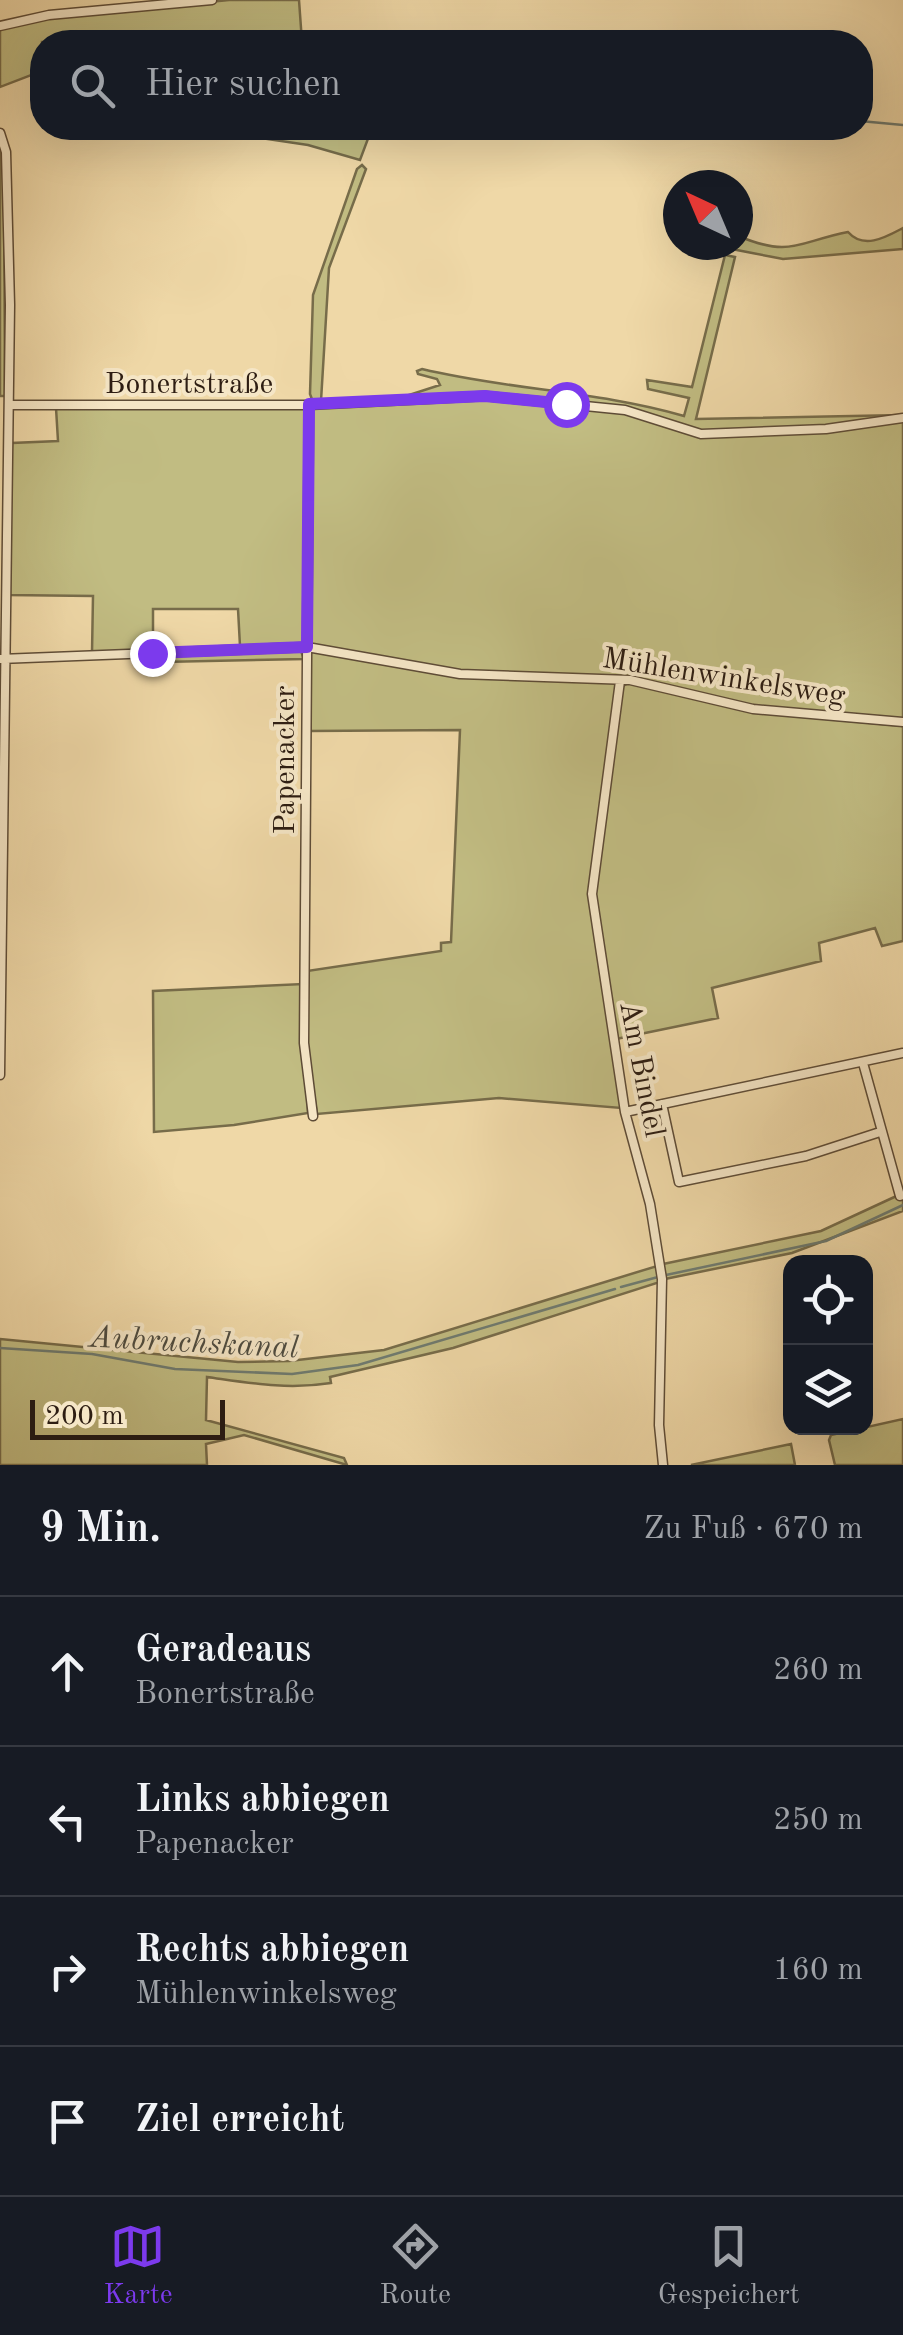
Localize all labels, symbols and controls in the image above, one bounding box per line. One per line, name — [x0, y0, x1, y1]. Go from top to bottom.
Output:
search box — [30, 30, 873, 140]
icon: search — [65, 58, 120, 113]
text: Hier suchen — [145, 66, 341, 104]
north arrow — [663, 170, 753, 260]
street label: Bonertstraße — [105, 370, 273, 400]
route start — [544, 382, 590, 428]
route end — [130, 631, 176, 677]
street label: Mühlenwinkelsweg — [600, 644, 847, 712]
street label: Papenacker — [271, 685, 301, 835]
street label: Am Bindel — [613, 999, 669, 1140]
map controls — [783, 1255, 873, 1435]
button: locate — [783, 1255, 873, 1345]
water label: Aubruchskanal — [86, 1322, 300, 1366]
button: layers — [783, 1345, 873, 1435]
scale bar — [30, 1395, 225, 1440]
text: 200 m — [45, 1403, 124, 1431]
text: 9 Min. — [40, 1509, 161, 1551]
text: Zu Fuß · 670 m — [644, 1514, 863, 1546]
text: Geradeaus — [135, 1632, 311, 1670]
icon: ahead — [40, 1644, 95, 1699]
text: 260 m — [773, 1655, 863, 1687]
text: Bonertstraße — [135, 1679, 315, 1711]
text: Links abbiegen — [135, 1782, 390, 1820]
icon: left — [40, 1794, 95, 1849]
text: 250 m — [773, 1805, 863, 1837]
text: Papenacker — [135, 1829, 294, 1861]
text: Rechts abbiegen — [135, 1932, 409, 1970]
icon: right — [40, 1944, 95, 1999]
text: 160 m — [773, 1955, 863, 1987]
text: Mühlenwinkelsweg — [135, 1979, 397, 2011]
icon: arrive — [40, 2094, 95, 2149]
text: Ziel erreicht — [135, 2102, 344, 2140]
tab: Karte — [103, 2219, 173, 2314]
tab: Route — [379, 2219, 451, 2314]
tab: Gespeichert — [658, 2219, 800, 2314]

